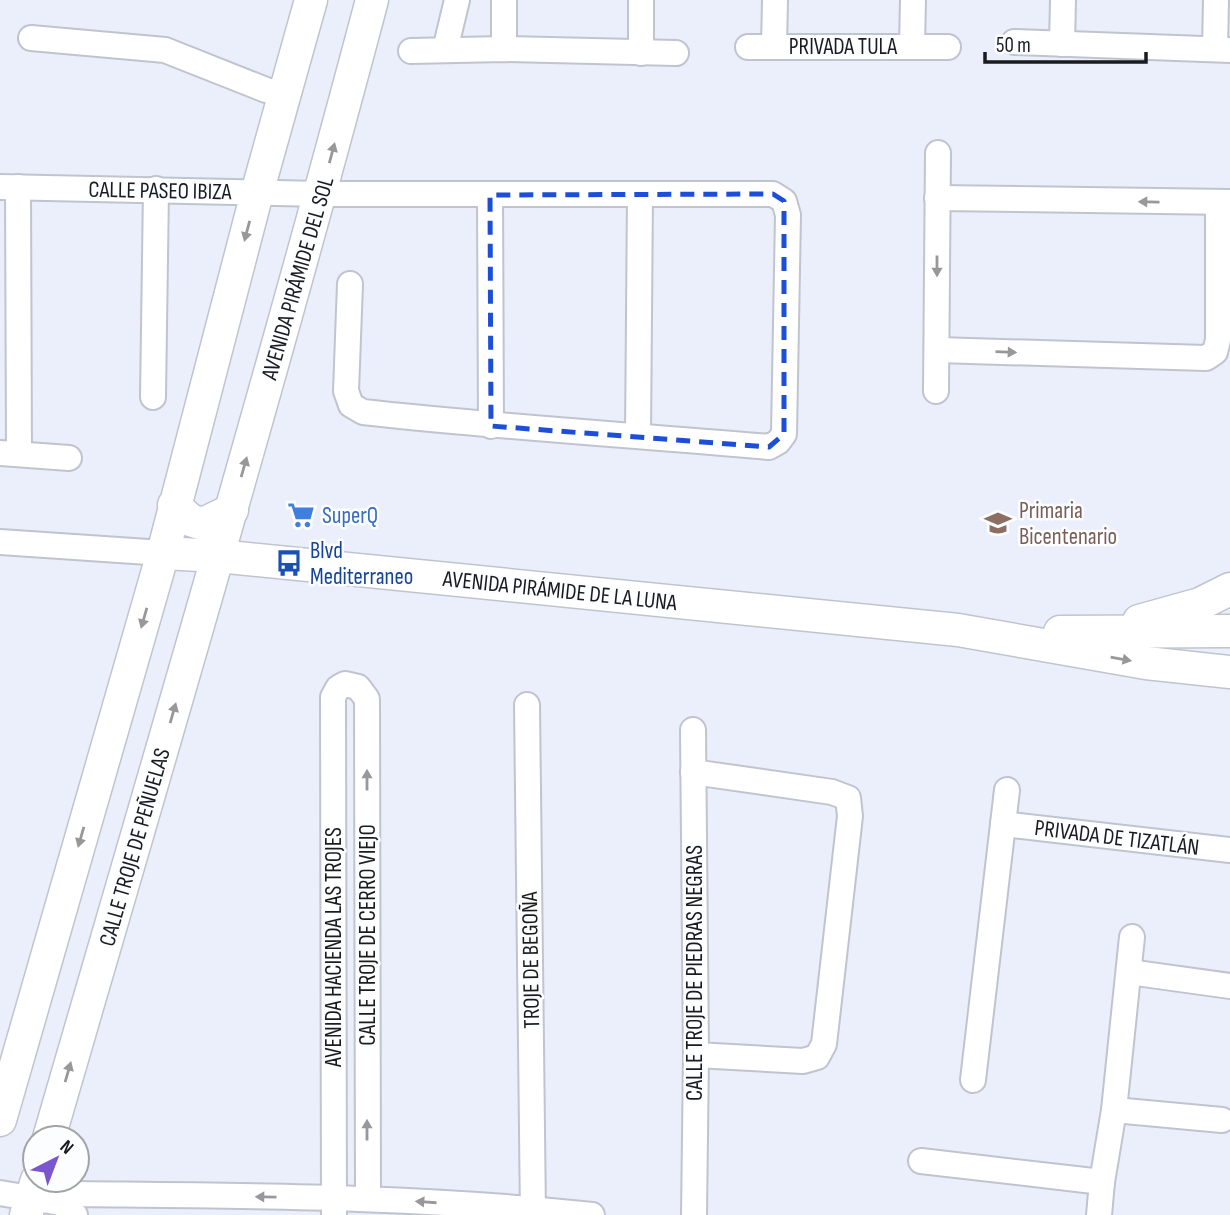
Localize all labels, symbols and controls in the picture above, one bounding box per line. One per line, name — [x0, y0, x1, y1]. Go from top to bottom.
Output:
scale bar — [985, 21, 1146, 65]
street label: PRIVADA TULA — [789, 33, 897, 61]
text: 50 m — [996, 33, 1031, 58]
one-way arrow — [327, 142, 337, 163]
street label: AVENIDA PIRÁMIDE DEL SOL — [255, 173, 340, 384]
street label: CALLE PASEO IBIZA — [88, 176, 232, 206]
one-way arrow — [1138, 196, 1160, 207]
one-way arrow — [241, 220, 252, 242]
one-way arrow — [931, 255, 943, 277]
one-way arrow — [995, 347, 1017, 358]
one-way arrow — [239, 456, 250, 478]
place label: Primaria Bicentenario — [1019, 497, 1117, 551]
supermarket icon: SuperQ — [286, 500, 316, 530]
place label: SuperQ — [322, 502, 378, 530]
school or university icon: Primaria Bicentenario — [983, 508, 1013, 538]
place label: Blvd Mediterraneo — [310, 537, 413, 591]
bus stop icon: Blvd Mediterraneo — [274, 548, 304, 578]
street label: AVENIDA PIRÁMIDE DE LA LUNA — [441, 565, 678, 617]
one-way arrow — [138, 608, 149, 630]
one-way arrow — [1110, 654, 1132, 665]
one-way arrow — [168, 702, 178, 723]
street label: CALLE TROJE DE PEÑUELAS — [93, 745, 177, 950]
one-way arrow — [361, 769, 373, 791]
street label: PRIVADA DE TIZATLÁN — [1033, 814, 1201, 862]
street label: CALLE TROJE DE CERRO VIEJO — [354, 824, 382, 1046]
one-way arrow — [76, 827, 86, 848]
street label: AVENIDA HACIENDA LAS TROJES — [320, 827, 348, 1068]
street label: CALLE TROJE DE PIEDRAS NEGRAS — [681, 845, 709, 1101]
street label: TROJE DE BEGOÑA — [516, 891, 546, 1029]
one-way arrow — [63, 1061, 74, 1083]
one-way arrow — [361, 1119, 373, 1141]
north arrow — [21, 1124, 91, 1194]
text: N — [55, 1136, 78, 1159]
one-way arrow — [254, 1191, 276, 1202]
one-way arrow — [415, 1196, 437, 1207]

